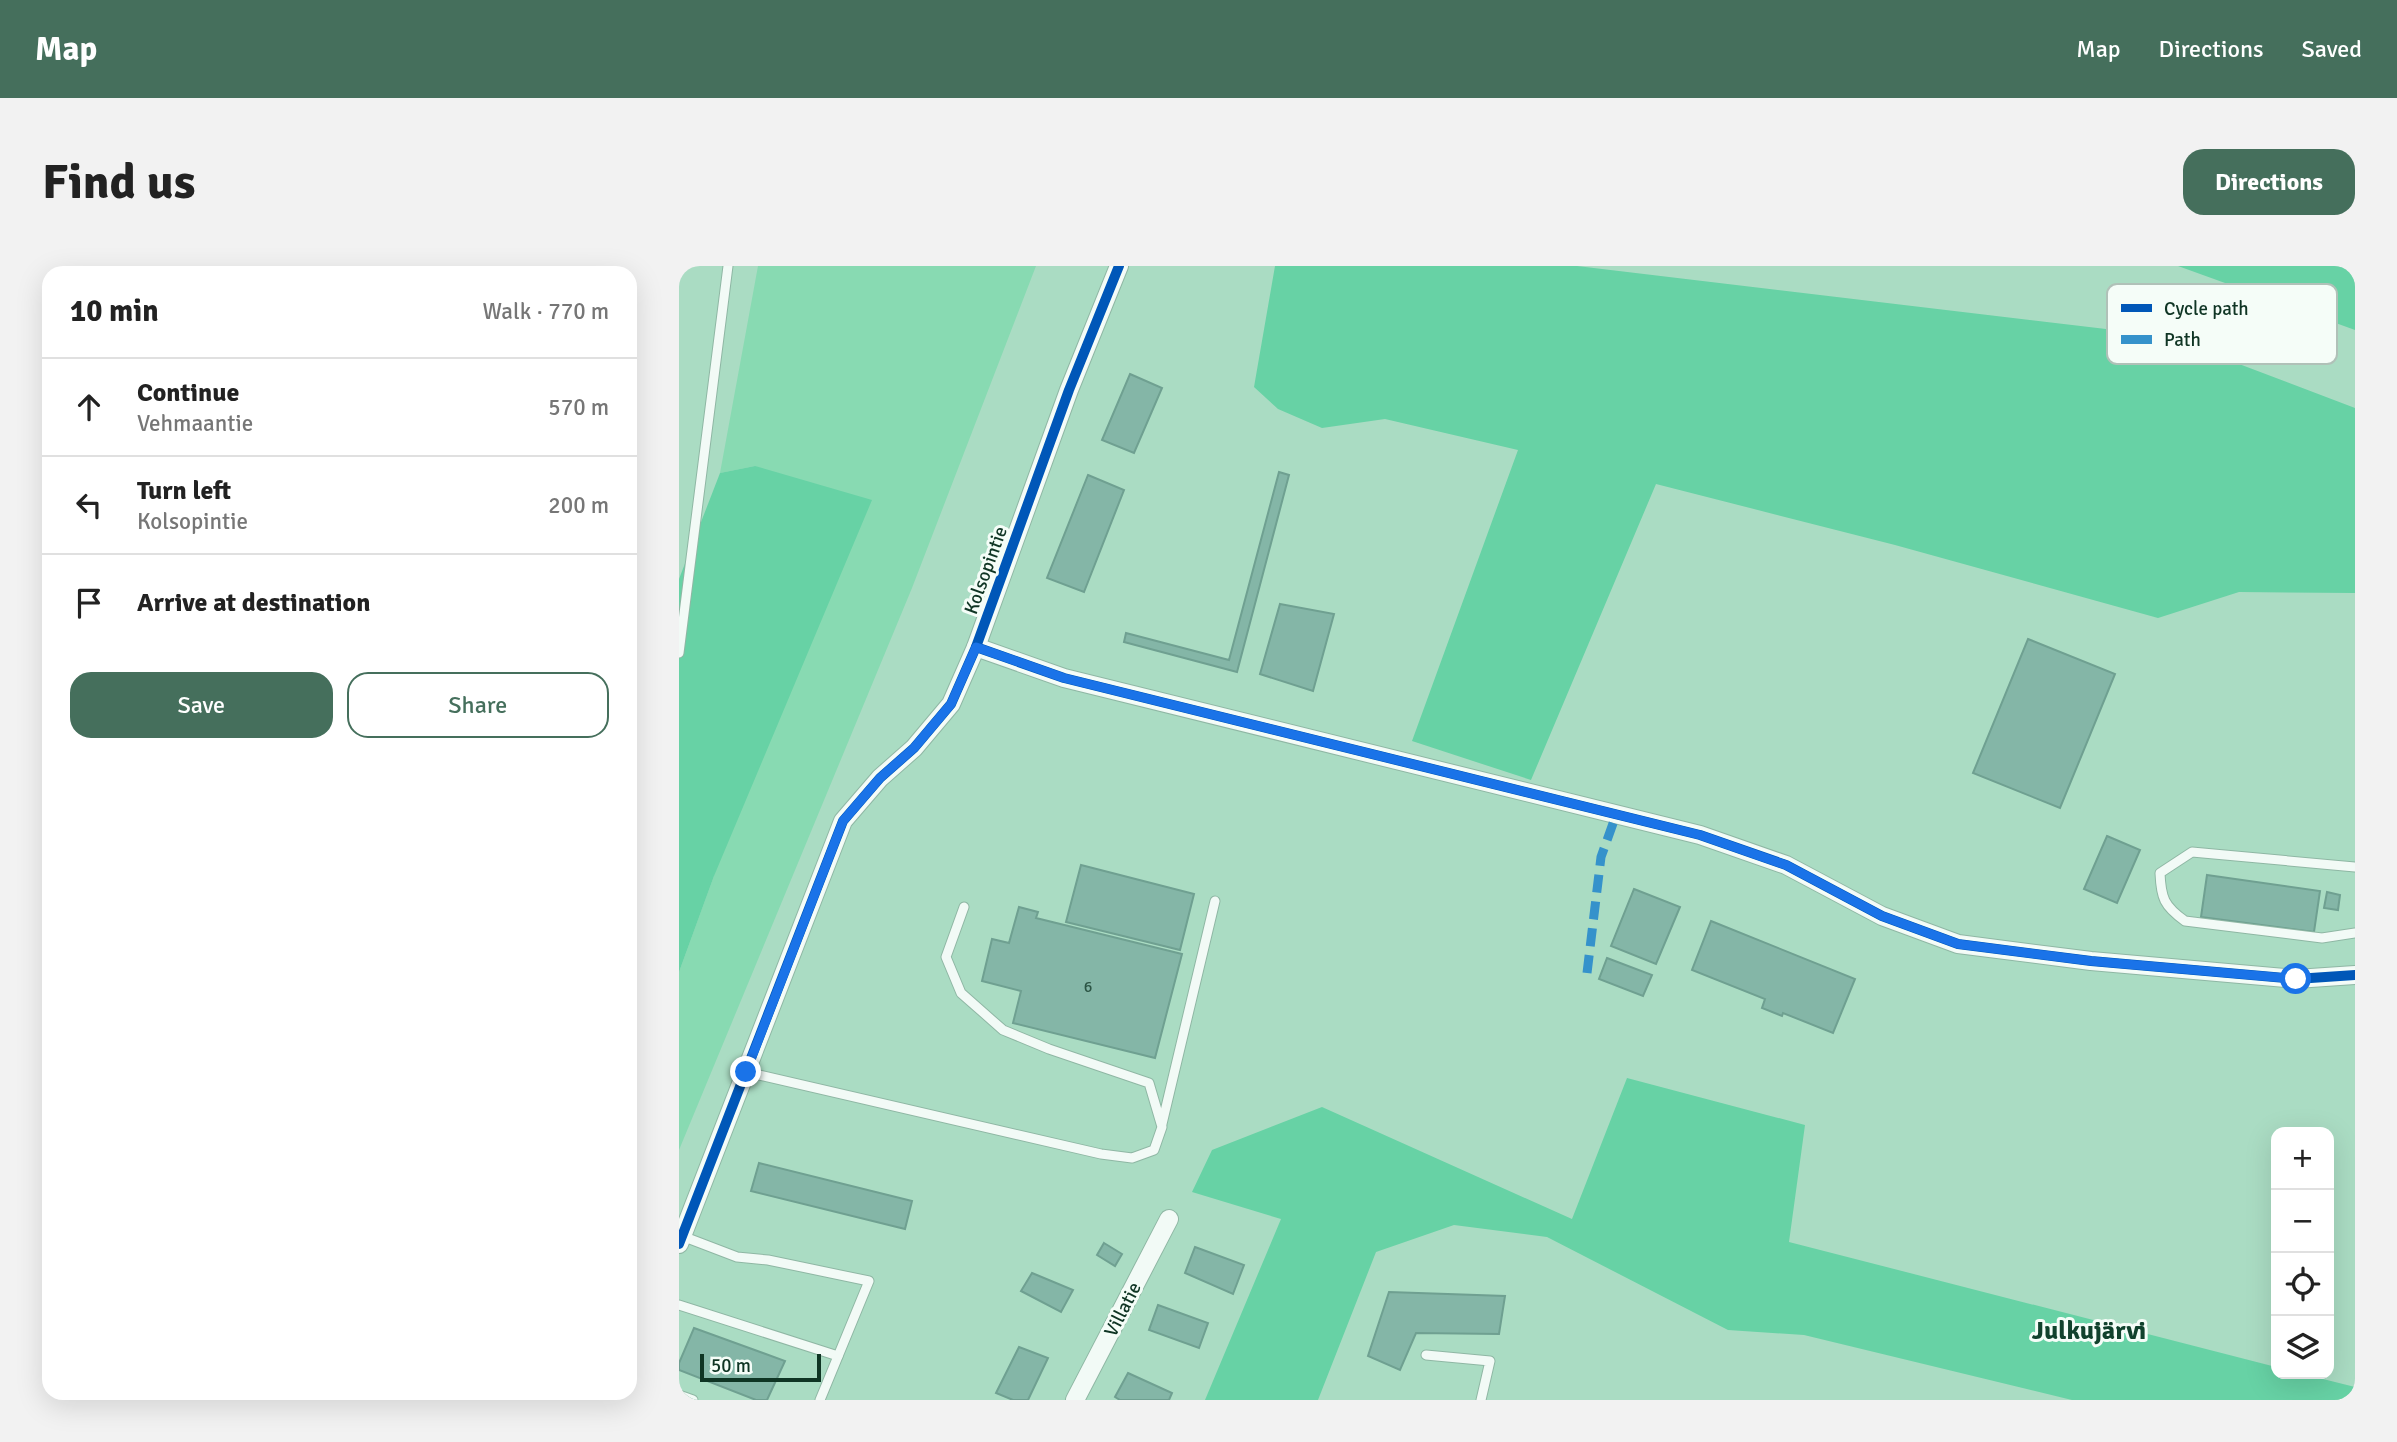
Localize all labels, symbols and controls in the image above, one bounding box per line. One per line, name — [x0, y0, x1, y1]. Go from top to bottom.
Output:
text: Map — [35, 29, 97, 70]
text: Map — [2076, 34, 2121, 64]
text: Directions — [2159, 34, 2264, 64]
text: Saved — [2302, 34, 2362, 64]
button: Directions — [2183, 149, 2355, 215]
text: Find us — [42, 152, 195, 212]
legend — [2107, 284, 2337, 364]
text: 10 min — [70, 293, 159, 330]
text: Walk · 770 m — [483, 297, 609, 326]
text: Cycle path — [2164, 297, 2249, 321]
text: Path — [2164, 328, 2201, 352]
text: Continue — [137, 377, 239, 409]
icon: ahead — [70, 388, 108, 426]
text: 570 m — [548, 393, 609, 422]
text: Vehmaantie — [137, 409, 253, 438]
text: Turn left — [137, 475, 231, 507]
icon: left — [70, 486, 108, 524]
text: 200 m — [548, 491, 609, 520]
text: Kolsopintie — [137, 507, 248, 536]
street label: Kolsopintie — [959, 523, 1013, 618]
icon: arrive — [70, 584, 108, 622]
text: Arrive at destination — [137, 587, 370, 619]
button: Save — [70, 672, 333, 738]
button: Share — [347, 672, 609, 738]
route start — [2280, 963, 2311, 994]
house number: 6 — [1084, 977, 1092, 997]
route end — [730, 1056, 761, 1087]
map controls — [2271, 1127, 2334, 1379]
button: + — [2271, 1127, 2334, 1190]
button: − — [2271, 1190, 2334, 1253]
button: locate — [2271, 1253, 2334, 1316]
street label: Villatie — [1099, 1278, 1147, 1341]
district label: Julkujärvi — [2032, 1315, 2146, 1347]
button: layers — [2271, 1316, 2334, 1379]
scale bar — [700, 1351, 821, 1383]
text: 50 m — [711, 1354, 751, 1378]

